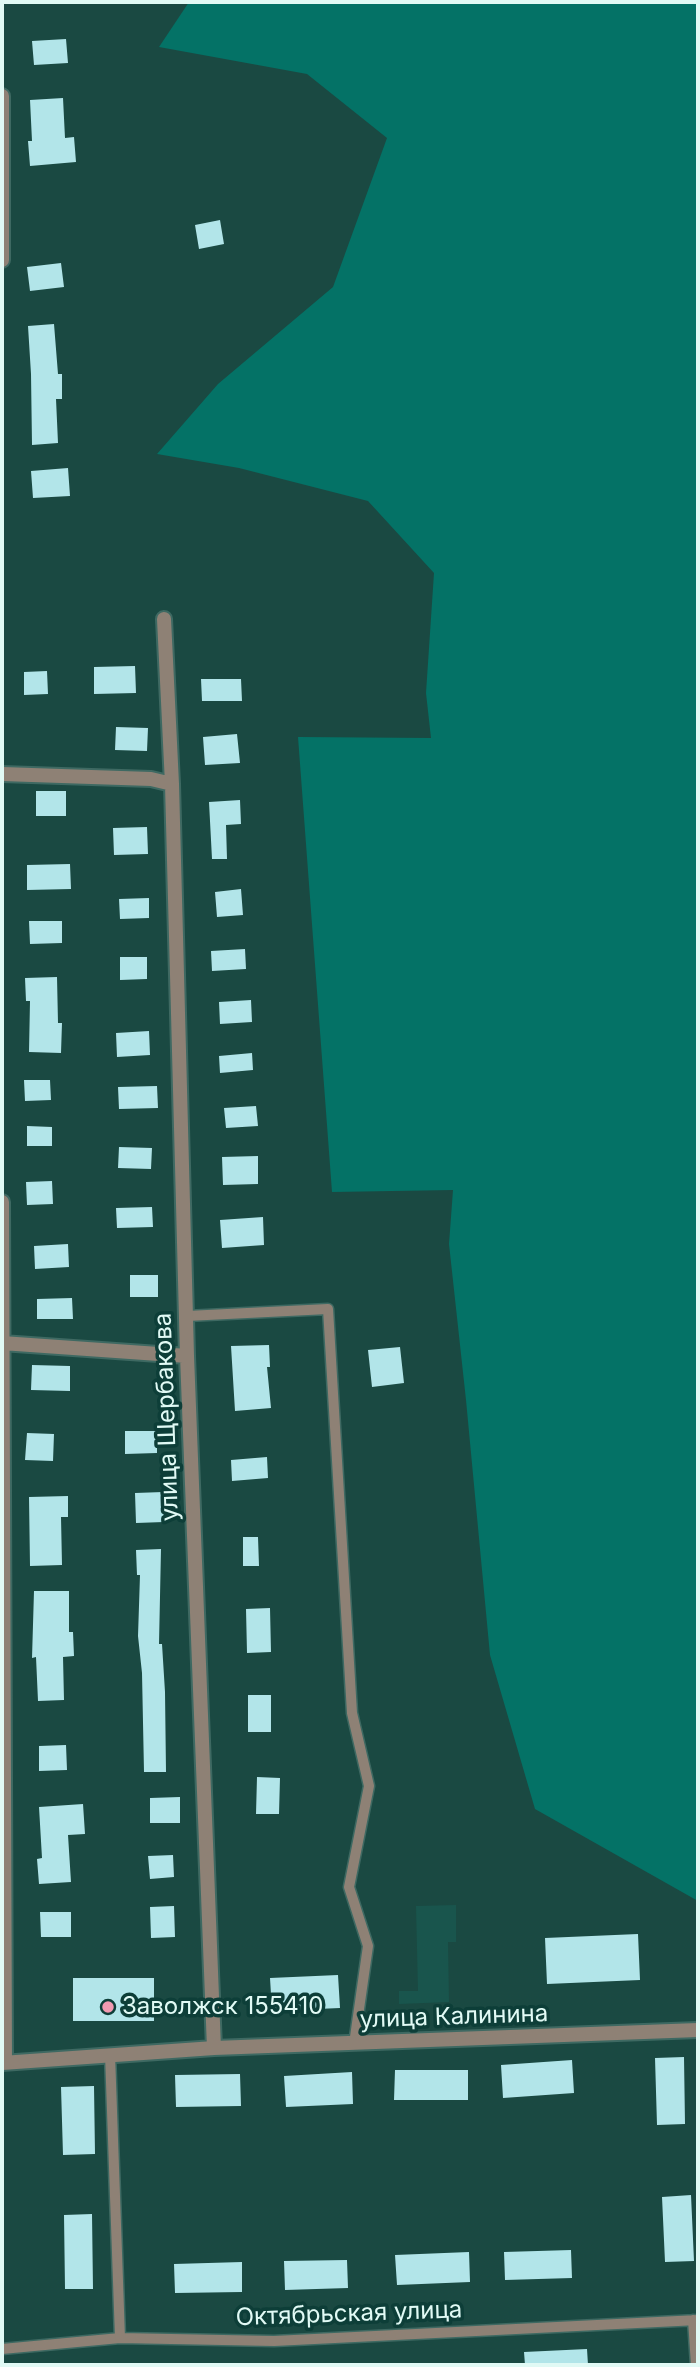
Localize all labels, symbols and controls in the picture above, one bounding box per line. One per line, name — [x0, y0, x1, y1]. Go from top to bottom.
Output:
street label: улица Щербакова — [149, 1312, 185, 1522]
place label: Заволжск 155410 — [122, 1993, 323, 2021]
marker: Заволжск 155410 — [100, 1999, 116, 2015]
street label: улица Калинина — [359, 1999, 549, 2035]
street label: Октябрьская улица — [235, 2296, 463, 2332]

